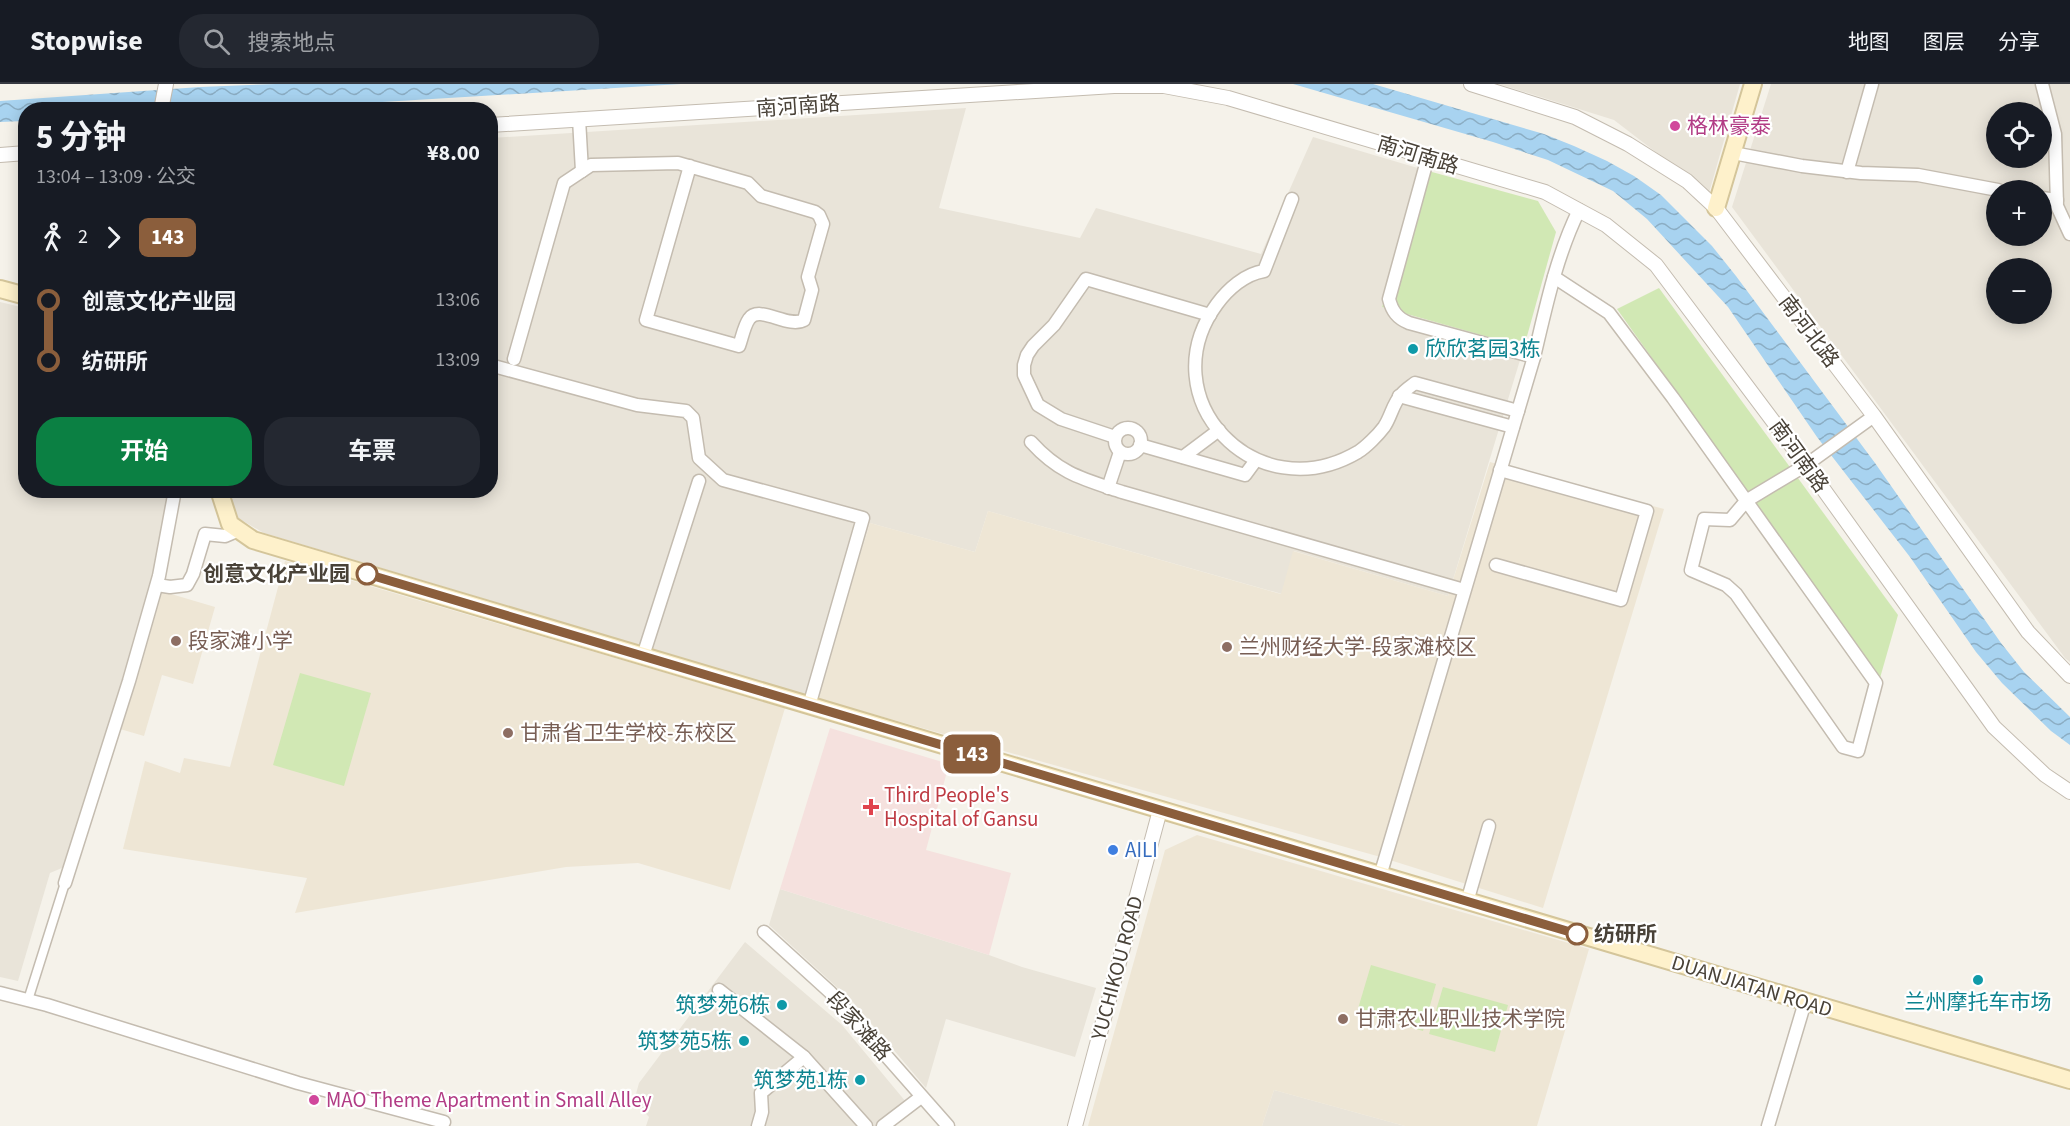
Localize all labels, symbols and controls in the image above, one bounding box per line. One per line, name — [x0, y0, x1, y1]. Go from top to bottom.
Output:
search box — [179, 14, 599, 68]
text: Stopwise — [30, 21, 143, 61]
icon: search — [200, 25, 233, 58]
text: 搜索地点 — [248, 27, 336, 59]
text: 地图 — [1848, 27, 1890, 57]
text: 图层 — [1923, 27, 1965, 57]
text: 分享 — [1998, 27, 2040, 57]
street label: 南河南路 — [755, 88, 841, 124]
map controls — [1986, 102, 2052, 324]
button: locate — [1986, 102, 2052, 168]
place label: 格林豪泰 — [1687, 111, 1771, 141]
text: 5 分钟 — [36, 114, 126, 161]
marker: 格林豪泰 — [1668, 119, 1682, 133]
street label: 南河南路 — [1373, 128, 1463, 182]
text: ¥8.00 — [427, 137, 480, 169]
text: 13:04 – 13:09 · 公交 — [36, 163, 196, 191]
button: + — [1986, 180, 2052, 246]
icon: walk — [36, 221, 69, 254]
icon: forward — [97, 221, 130, 254]
text: 143 — [151, 222, 184, 252]
text: 2 — [78, 223, 88, 251]
button: − — [1986, 258, 2052, 324]
text: 创意文化产业园 — [82, 286, 236, 318]
text: 13:06 — [435, 286, 480, 314]
street label: 南河北路 — [1772, 288, 1846, 374]
place label: 欣欣茗园3栋 — [1425, 334, 1540, 364]
marker: 欣欣茗园3栋 — [1406, 342, 1420, 356]
text: 纺研所 — [82, 346, 148, 378]
text: 13:09 — [435, 346, 480, 374]
street label: 南河南路 — [1762, 413, 1836, 499]
button: 开始 — [36, 417, 252, 486]
button: 车票 — [264, 417, 480, 486]
place label: 创意文化产业园 — [203, 559, 350, 589]
marker: 创意文化产业园 — [356, 563, 378, 585]
place label: 段家滩小学 — [188, 626, 293, 656]
place label: 兰州财经大学-段家滩校区 — [1239, 632, 1477, 662]
marker: 段家滩小学 — [169, 634, 183, 648]
marker: 兰州财经大学-段家滩校区 — [1220, 640, 1234, 654]
place label: 甘肃省卫生学校-东校区 — [520, 718, 737, 748]
marker: 甘肃省卫生学校-东校区 — [501, 726, 515, 740]
line badge: 143 — [938, 734, 1006, 774]
text: 143 — [955, 739, 989, 769]
place label: Third People's Hospital of Gansu — [884, 780, 1038, 834]
marker: Third People's Hospital of Gansu — [862, 798, 880, 816]
place label: AILI — [1125, 835, 1158, 865]
marker: AILI — [1106, 843, 1120, 857]
street label: YUCHIKOU ROAD — [1083, 893, 1151, 1044]
place label: 纺研所 — [1594, 919, 1657, 949]
marker: 纺研所 — [1566, 923, 1588, 945]
street label: DUANJIATAN ROAD — [1668, 947, 1836, 1025]
marker: 兰州摩托车市场 — [1971, 973, 1985, 987]
street label: 段家滩路 — [820, 985, 898, 1067]
place label: 兰州摩托车市场 — [1905, 987, 2052, 1017]
place label: 筑梦苑6栋 — [676, 990, 770, 1020]
marker: 筑梦苑6栋 — [775, 998, 789, 1012]
place label: 甘肃农业职业技术学院 — [1355, 1004, 1565, 1034]
marker: 甘肃农业职业技术学院 — [1336, 1012, 1350, 1026]
place label: 筑梦苑5栋 — [638, 1026, 732, 1056]
marker: 筑梦苑5栋 — [737, 1034, 751, 1048]
place label: 筑梦苑1栋 — [754, 1065, 848, 1095]
marker: 筑梦苑1栋 — [853, 1073, 867, 1087]
place label: MAO Theme Apartment in Small Alley — [326, 1085, 652, 1115]
marker: MAO Theme Apartment in Small Alley — [307, 1093, 321, 1107]

